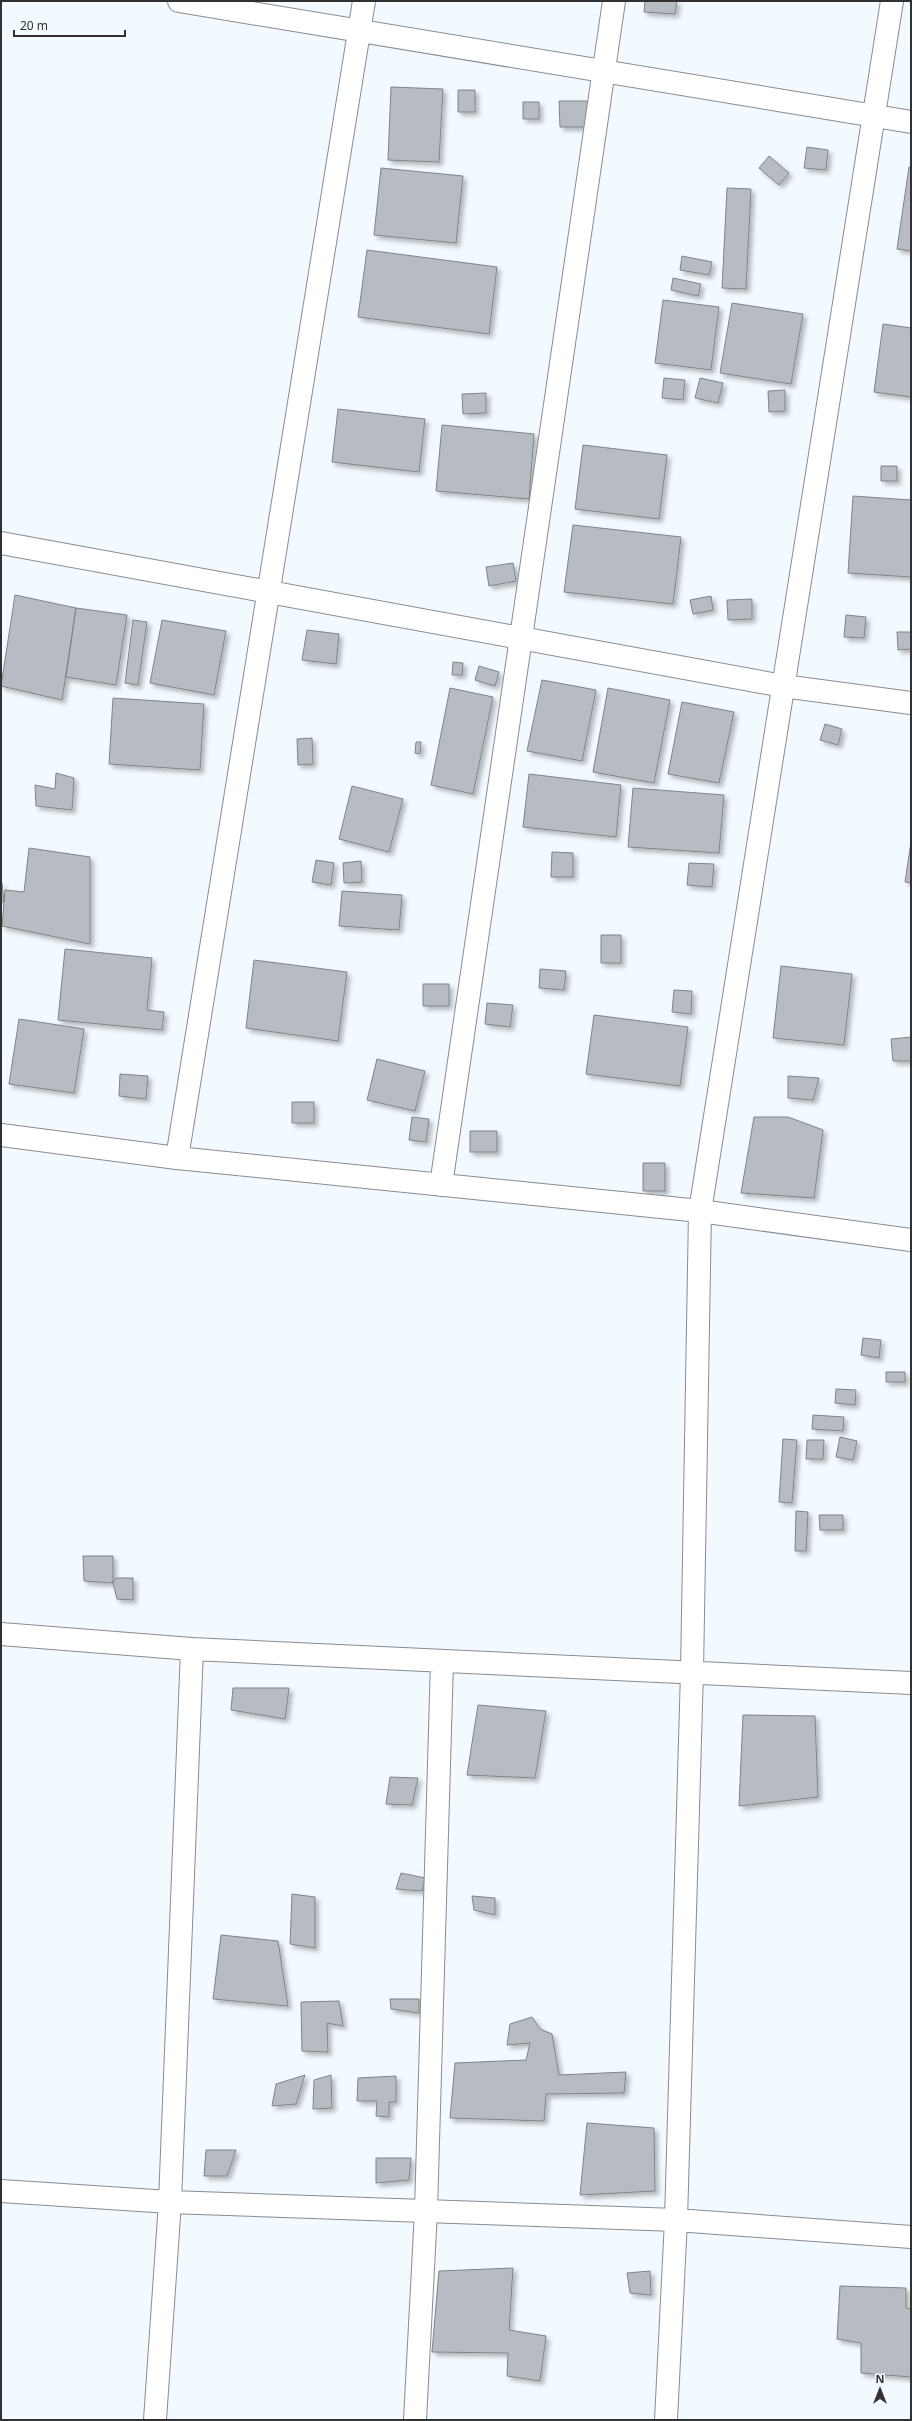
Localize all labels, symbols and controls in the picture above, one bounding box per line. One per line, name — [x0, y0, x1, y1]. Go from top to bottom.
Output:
scale bar — [14, 12, 125, 38]
text: 20 m — [20, 17, 48, 34]
north arrow — [860, 2369, 900, 2409]
text: N — [876, 2371, 884, 2386]

